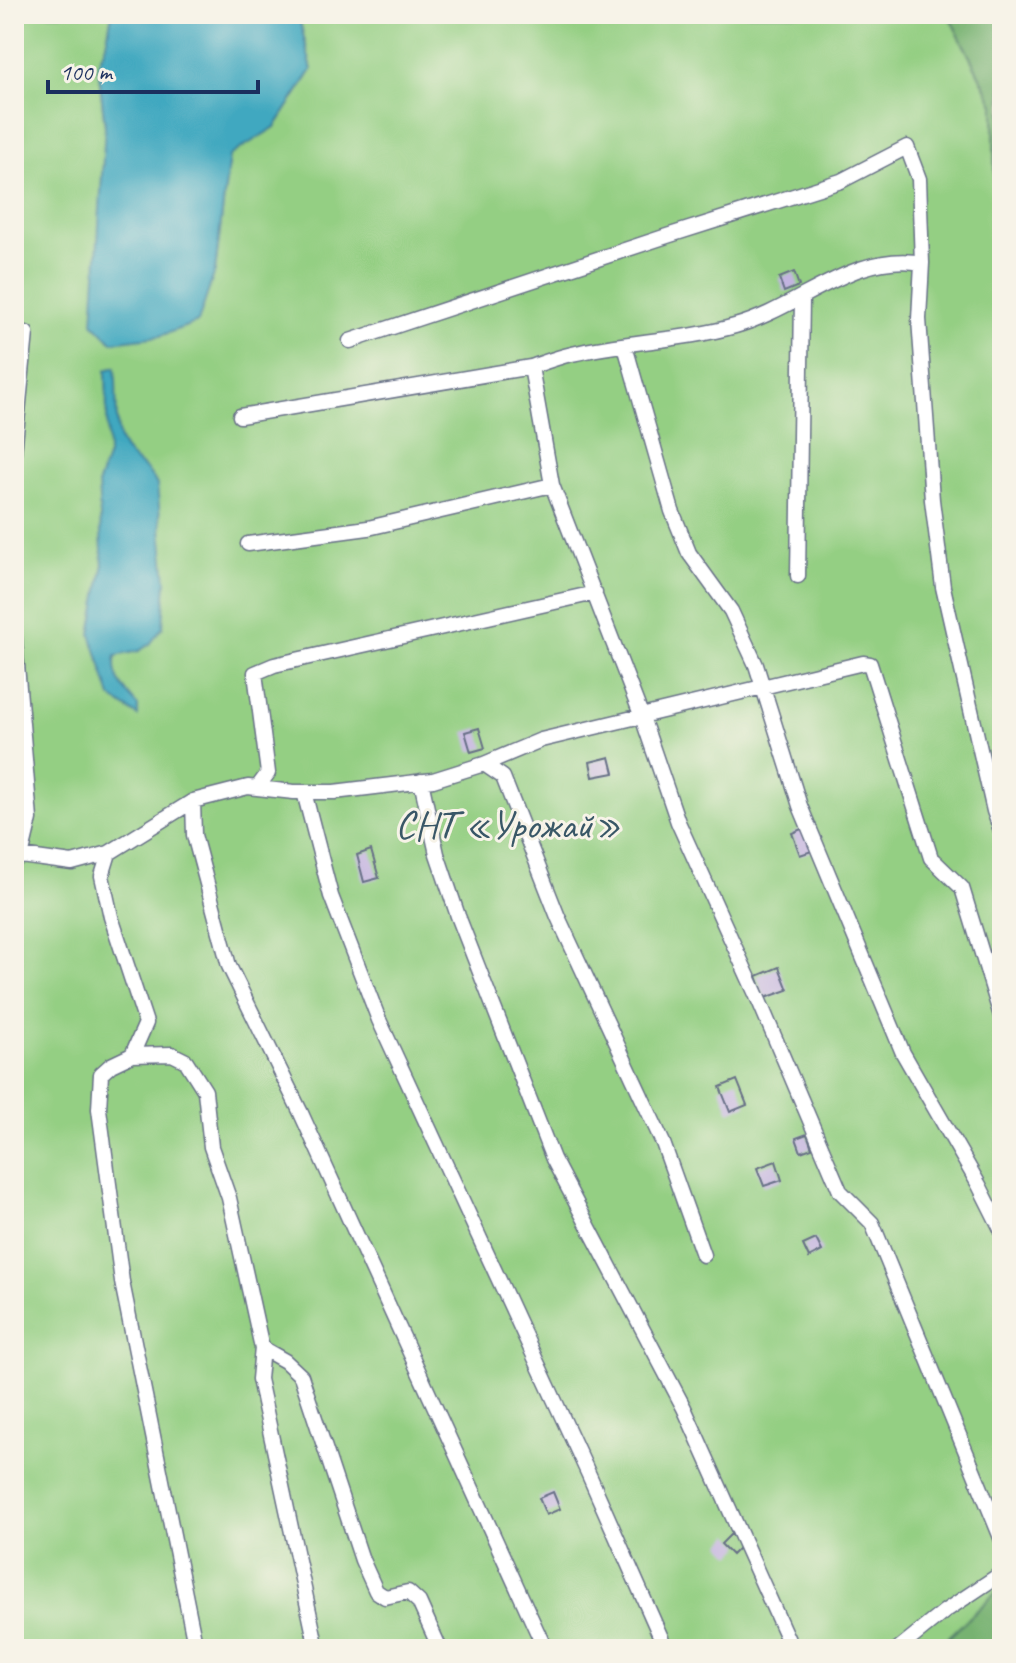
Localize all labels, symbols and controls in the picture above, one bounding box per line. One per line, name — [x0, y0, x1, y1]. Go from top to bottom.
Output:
scale bar — [48, 44, 258, 94]
text: 100 m — [60, 57, 114, 87]
park label: СНТ «Урожай» — [395, 800, 621, 850]

